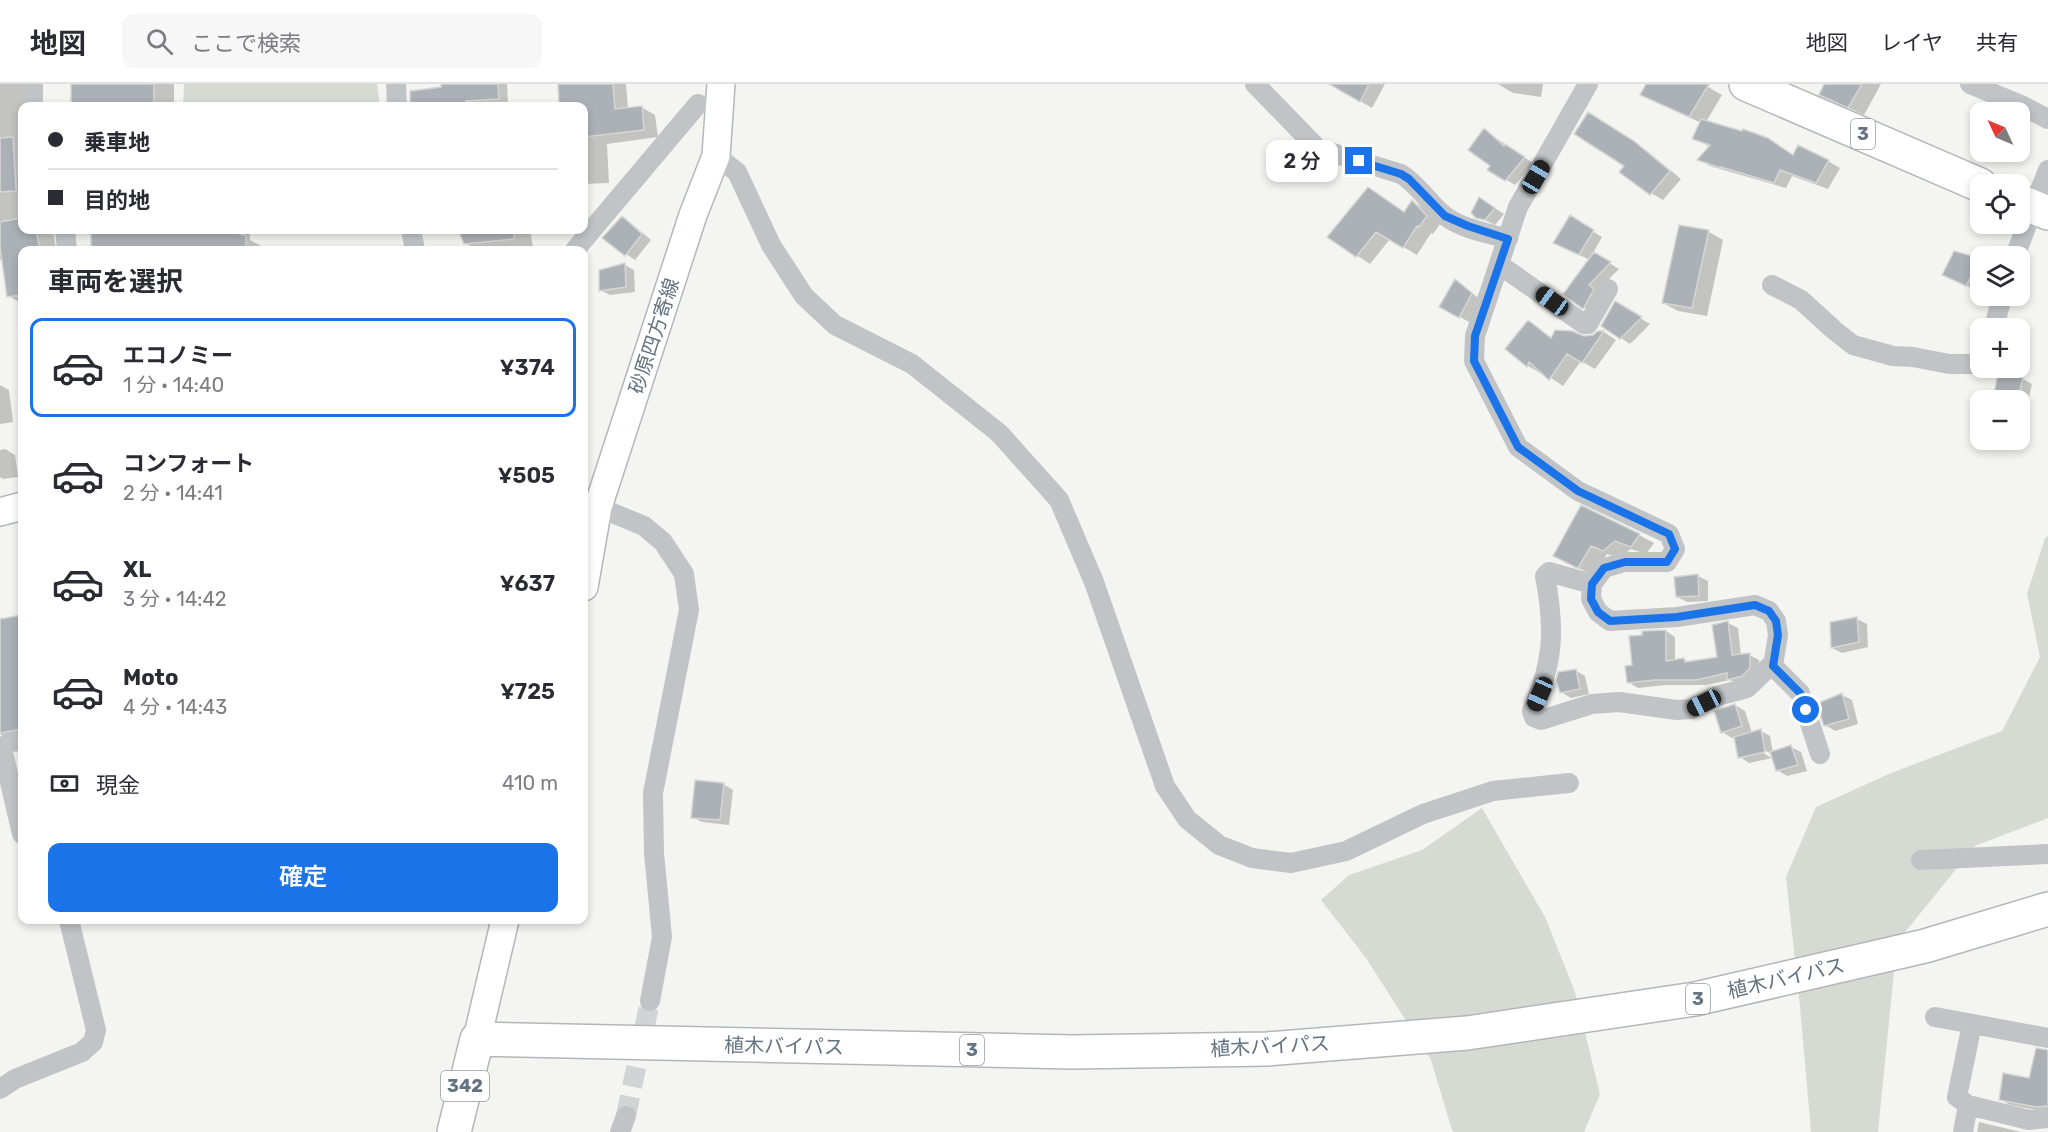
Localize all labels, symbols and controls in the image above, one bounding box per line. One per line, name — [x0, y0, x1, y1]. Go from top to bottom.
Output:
search box — [122, 14, 542, 68]
icon: search — [143, 25, 176, 58]
text: 地図 — [30, 27, 86, 60]
text: ここで検索 — [191, 30, 301, 57]
text: 地図 — [1806, 30, 1848, 55]
text: レイヤ — [1881, 30, 1943, 55]
text: 共有 — [1976, 30, 2018, 55]
north arrow — [1970, 102, 2030, 162]
map controls — [1970, 102, 2030, 450]
road number: 3 — [1851, 119, 1875, 149]
text: 乗車地 — [84, 129, 150, 156]
callout: 2 分 — [1266, 140, 1338, 182]
route end — [1345, 147, 1372, 174]
text: 2 分 — [1283, 149, 1321, 173]
car — [1519, 157, 1553, 197]
button: locate — [1970, 174, 2030, 234]
text: 目的地 — [84, 187, 150, 214]
button: layers — [1970, 246, 2030, 306]
text: 車両を選択 — [48, 266, 183, 298]
street label: 砂原四方寄線 — [624, 275, 684, 397]
car — [1532, 283, 1572, 319]
button: + — [1970, 318, 2030, 378]
icon: car — [51, 341, 105, 395]
text: エコノミー — [123, 342, 233, 369]
text: ¥374 — [500, 354, 555, 381]
text: 1 分 · 14:40 — [123, 373, 224, 397]
button: − — [1970, 390, 2030, 450]
icon: car — [51, 449, 105, 503]
text: コンフォート — [123, 450, 254, 477]
text: ¥505 — [498, 462, 555, 489]
text: 2 分 · 14:41 — [123, 481, 223, 505]
text: XL — [123, 556, 151, 583]
icon: car — [51, 557, 105, 611]
text: ¥637 — [500, 570, 555, 597]
text: 3 分 · 14:42 — [123, 587, 227, 611]
text: Moto — [123, 664, 178, 691]
icon: car — [51, 665, 105, 719]
car — [1524, 674, 1556, 714]
text: ¥725 — [500, 678, 555, 705]
car — [1684, 687, 1724, 719]
text: 4 分 · 14:43 — [123, 695, 227, 719]
route start — [1792, 696, 1819, 723]
icon: cash — [48, 767, 81, 800]
text: 410 m — [502, 771, 558, 795]
text: 現金 — [96, 772, 140, 799]
button: 確定 — [48, 843, 558, 912]
street label: 植木バイパス — [1725, 953, 1847, 1003]
road number: 3 — [1686, 984, 1710, 1014]
street label: 植木バイパス — [1210, 1031, 1330, 1061]
street label: 植木バイパス — [724, 1033, 844, 1059]
road number: 3 — [960, 1035, 984, 1065]
road number: 342 — [441, 1071, 489, 1101]

